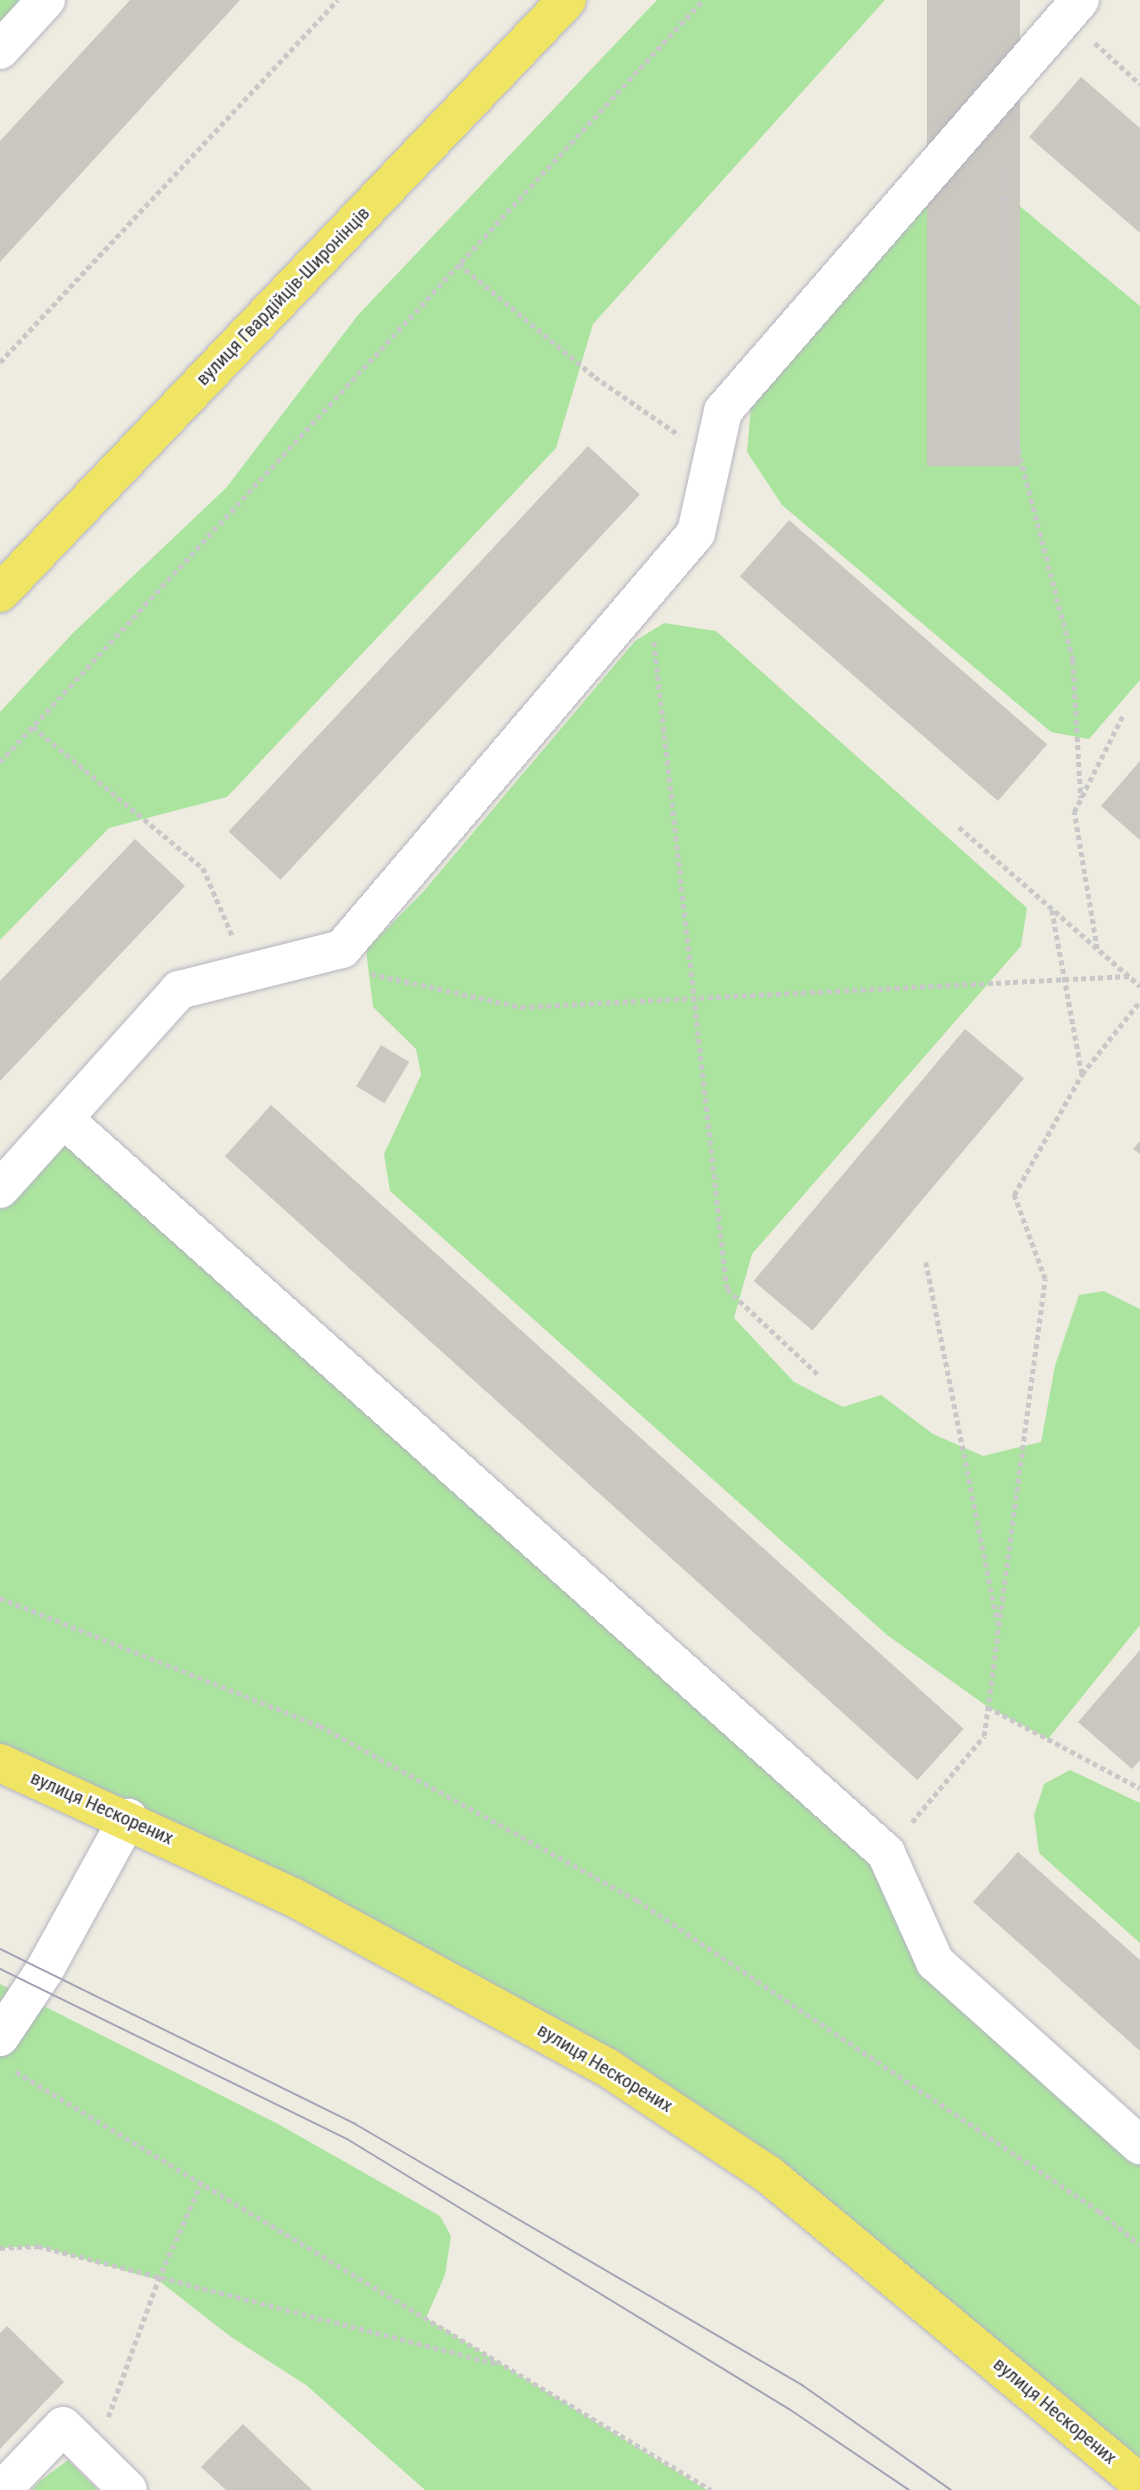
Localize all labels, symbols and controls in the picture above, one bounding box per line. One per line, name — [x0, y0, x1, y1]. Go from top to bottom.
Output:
street label: вулиця Гвардійців-Широнінців — [191, 202, 375, 390]
street label: вулиця Нескорених — [27, 1766, 177, 1850]
street label: вулиця Нескорених — [533, 2019, 677, 2117]
street label: вулиця Нескорених — [989, 2353, 1121, 2469]

